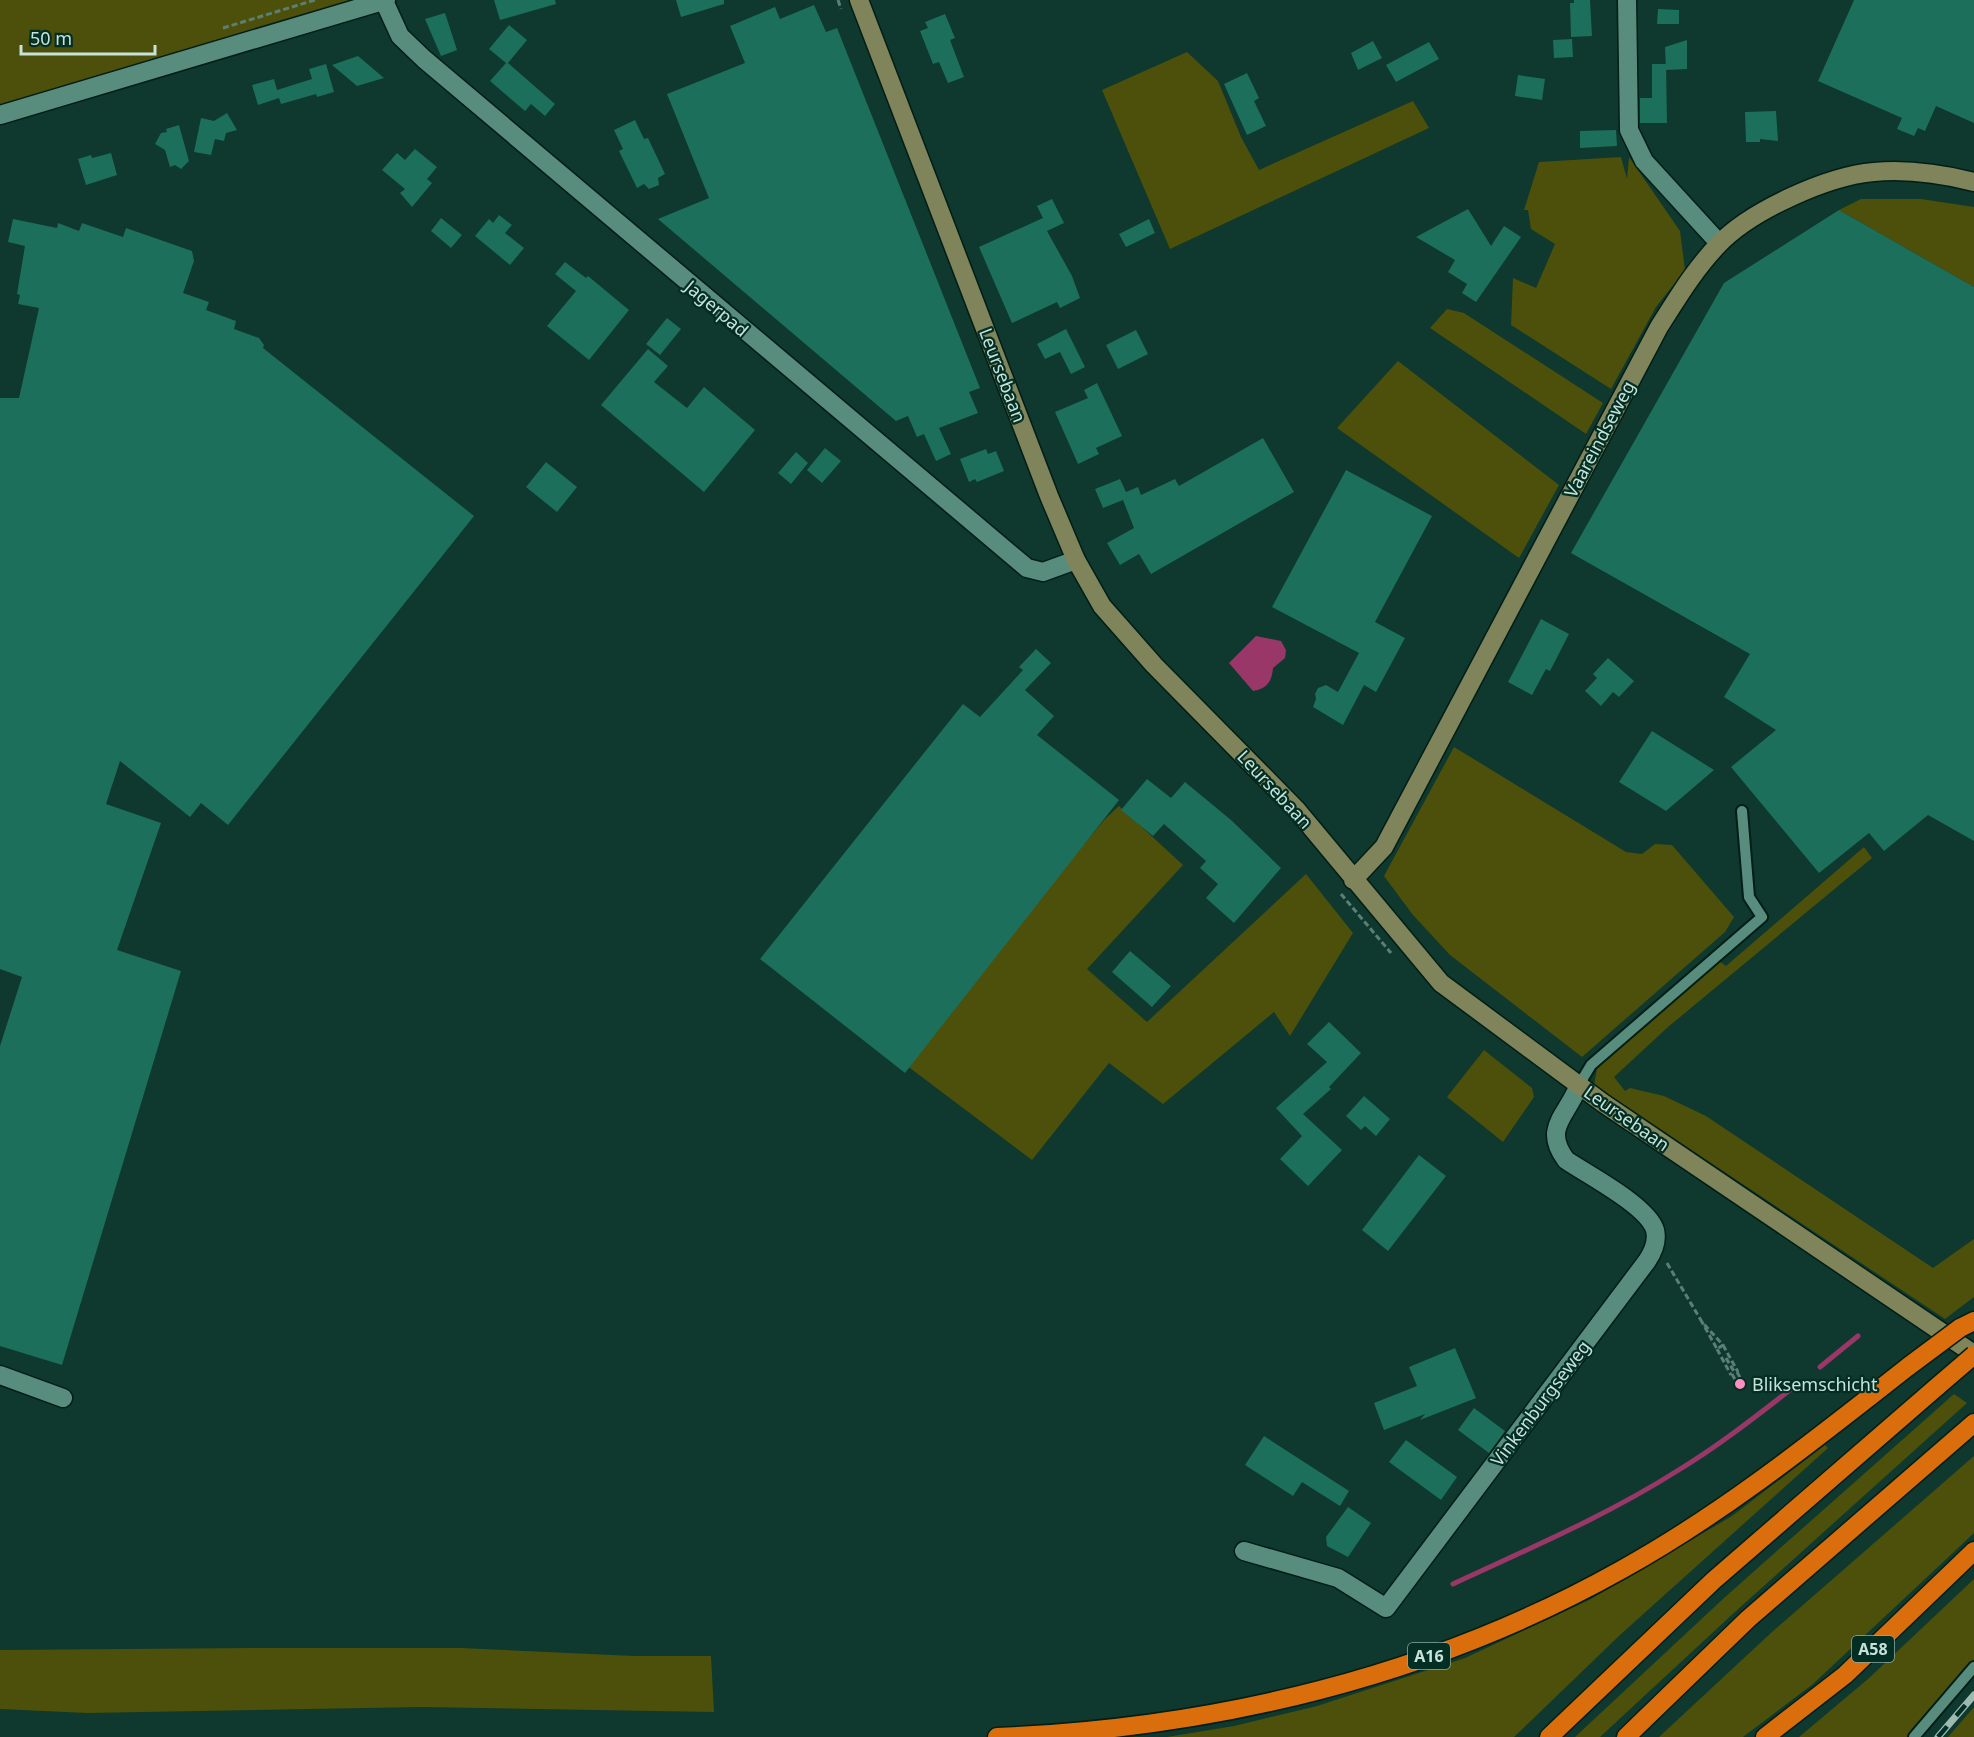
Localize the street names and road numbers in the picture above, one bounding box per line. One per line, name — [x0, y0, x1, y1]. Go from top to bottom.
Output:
street label: Jagerpad — [679, 273, 754, 342]
street label: Leursebaan — [974, 324, 1032, 426]
street label: Vaareindseweg — [1558, 377, 1640, 501]
street label: Leursebaan — [1232, 744, 1318, 834]
street label: Leursebaan — [1579, 1080, 1675, 1156]
street label: Vinkenburgseweg — [1485, 1335, 1595, 1471]
road number: A58 — [1852, 1636, 1894, 1662]
road number: A16 — [1408, 1643, 1450, 1669]

